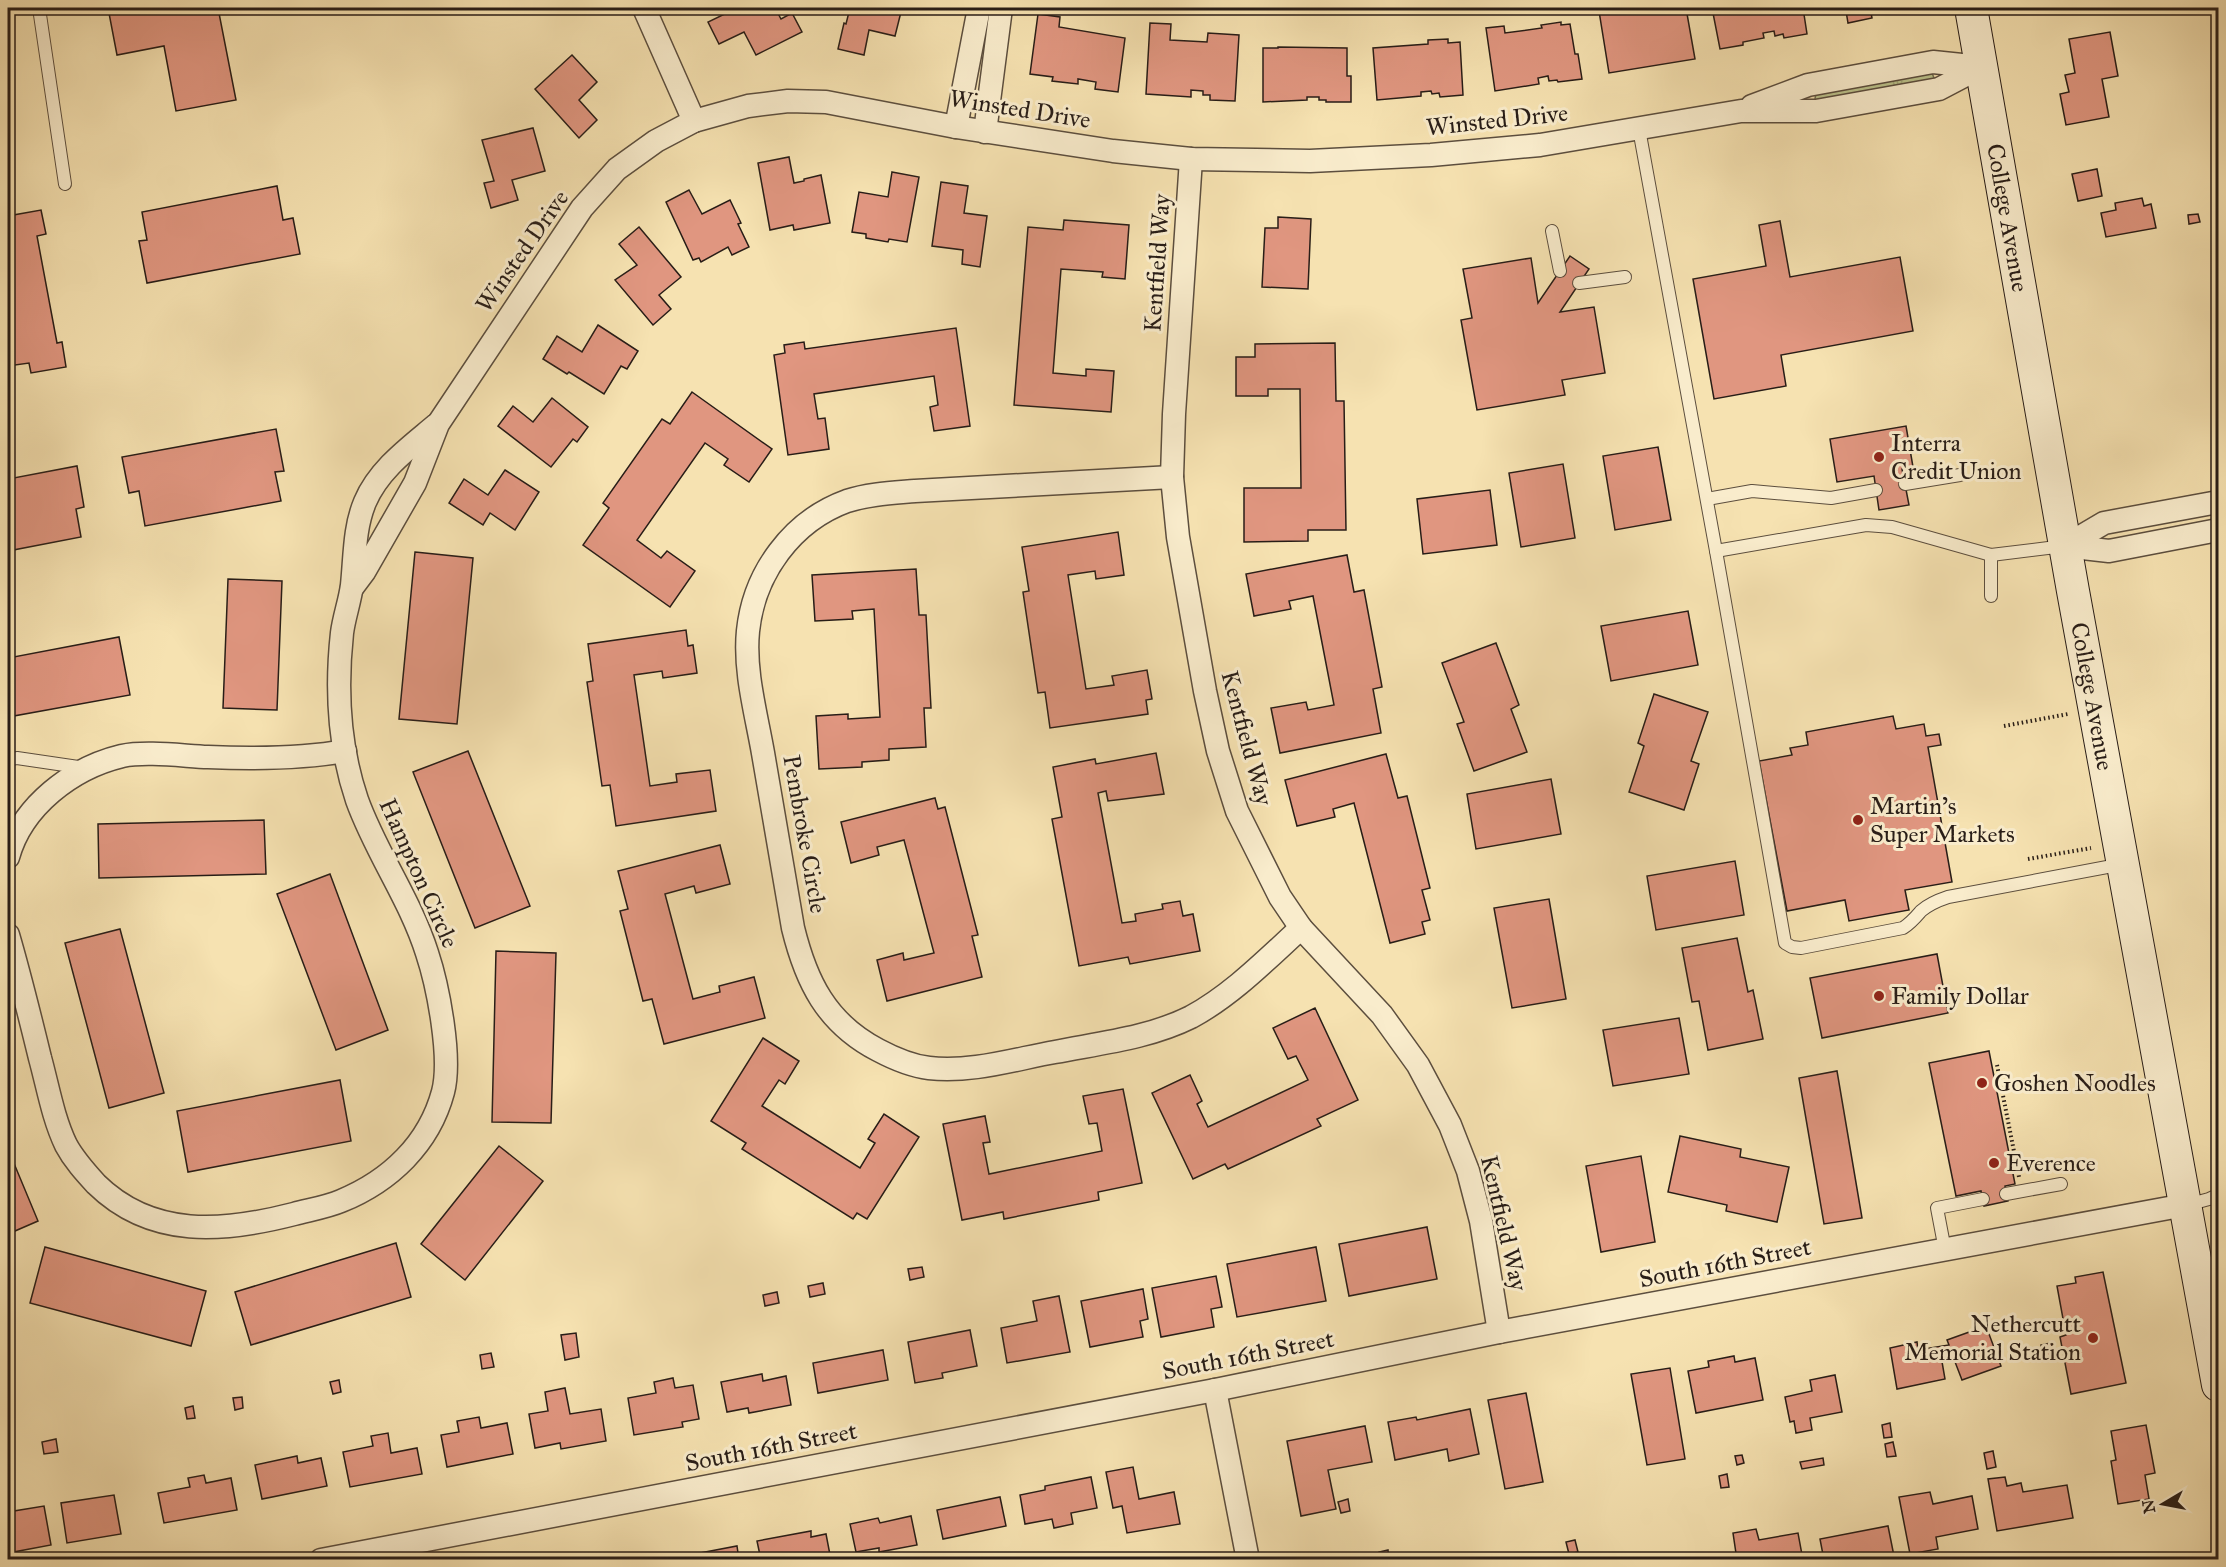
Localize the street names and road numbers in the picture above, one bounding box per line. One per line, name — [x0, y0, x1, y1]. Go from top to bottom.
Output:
street label: Winsted Drive — [947, 83, 1093, 135]
street label: Winsted Drive — [1425, 98, 1569, 142]
street label: College Avenue — [1980, 141, 2035, 294]
street label: Winsted Drive — [469, 184, 575, 318]
street label: Kentfield Way — [1137, 192, 1177, 333]
street label: College Avenue — [2064, 620, 2120, 773]
street label: Kentfield Way — [1215, 667, 1280, 809]
street label: Pembroke Circle — [776, 752, 834, 916]
street label: Hampton Circle — [373, 794, 465, 952]
street label: Kentfield Way — [1474, 1152, 1534, 1295]
street label: South 16th Street — [1637, 1232, 1814, 1294]
street label: South 16th Street — [1160, 1324, 1337, 1386]
street label: South 16th Street — [683, 1416, 860, 1478]

